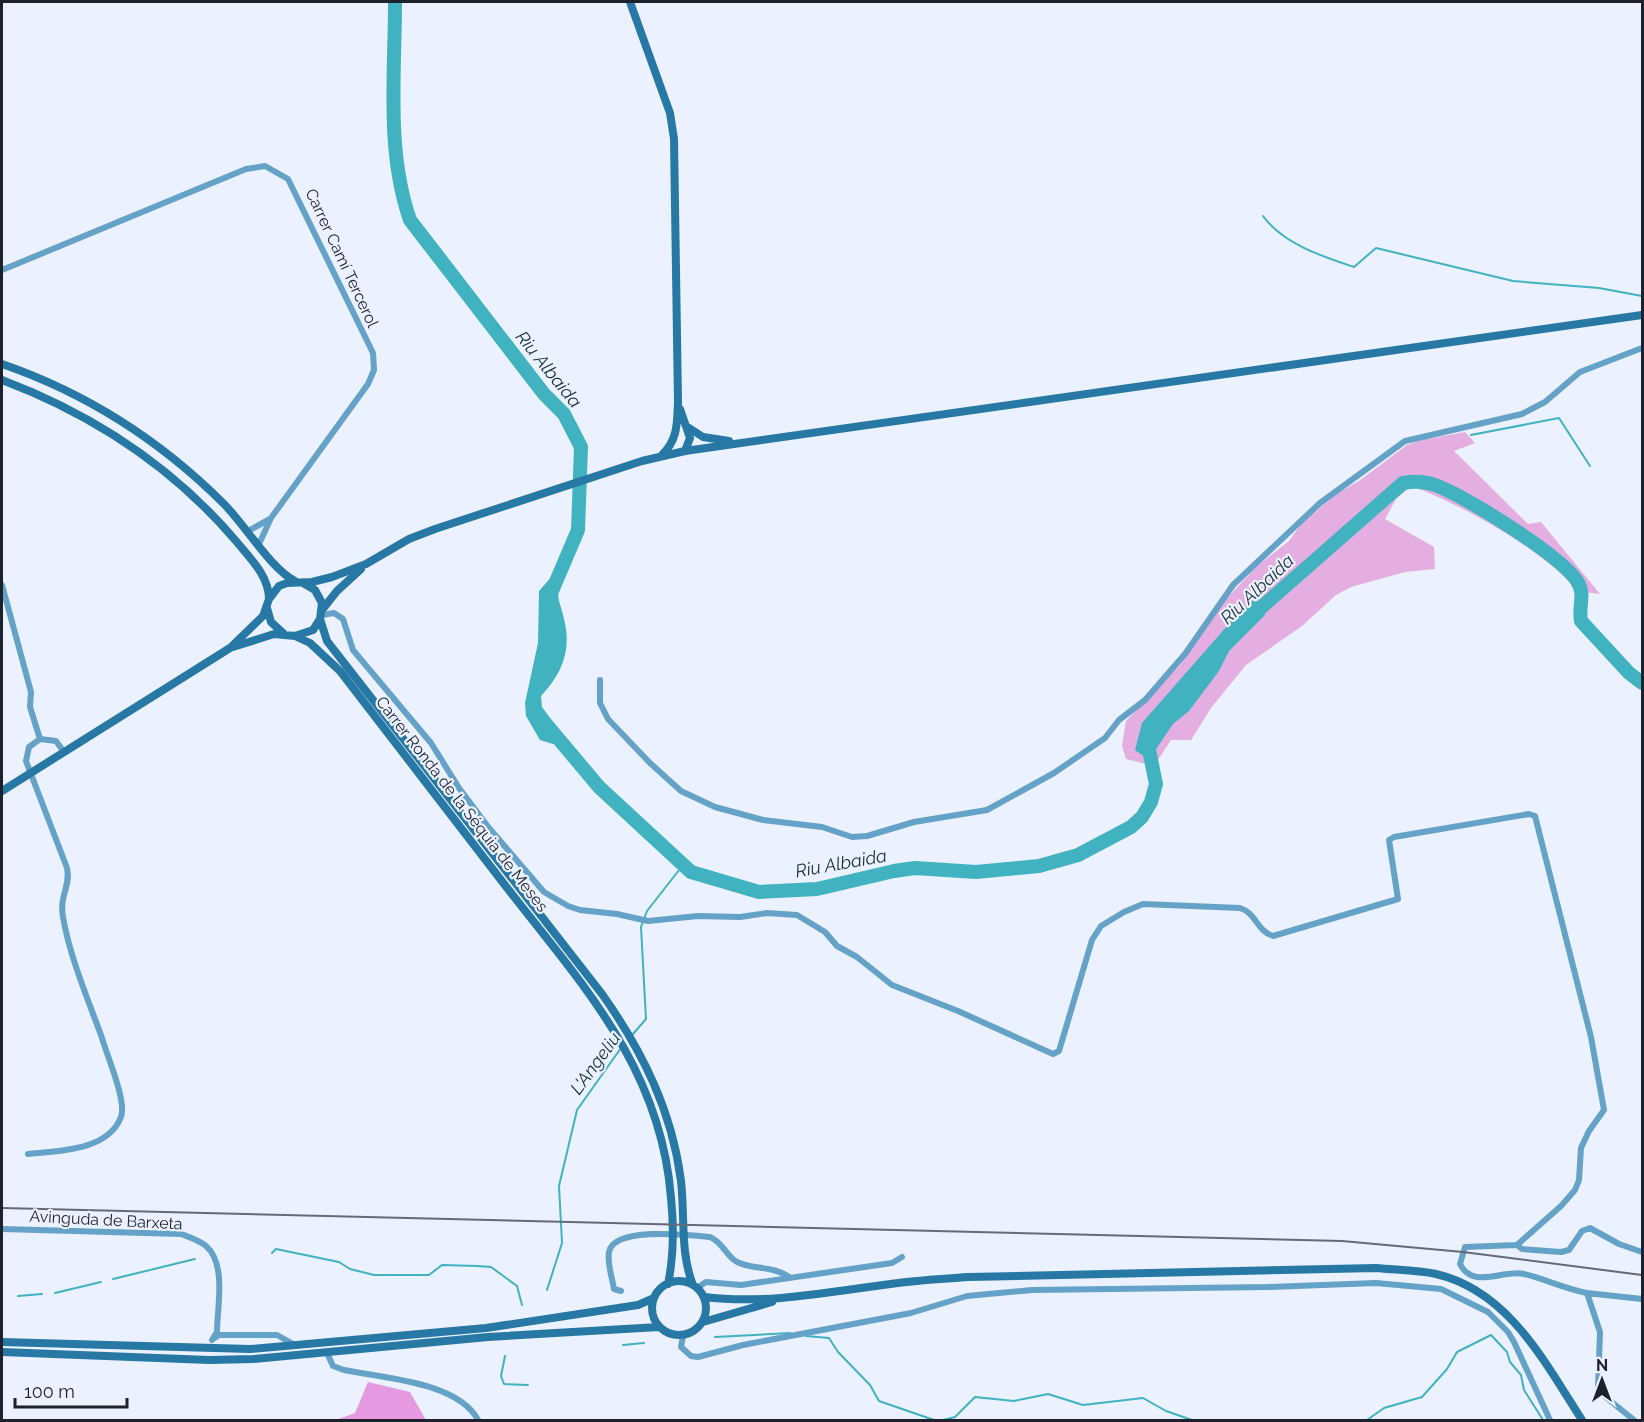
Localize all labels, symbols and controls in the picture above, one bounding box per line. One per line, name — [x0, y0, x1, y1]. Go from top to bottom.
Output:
street label: Carrer Camí Tercerol — [301, 186, 383, 331]
water label: Riu Albaida — [512, 326, 586, 412]
water label: Riu Albaida — [1216, 550, 1298, 628]
street label: Carrer Ronda de la Séquia de Meses — [372, 693, 552, 916]
water label: Riu Albaida — [794, 845, 889, 881]
water label: L'Angeliu — [565, 1028, 625, 1098]
street label: Avinguda de Barxeta — [29, 1207, 183, 1233]
north arrow — [1572, 1350, 1632, 1410]
text: N — [1596, 1356, 1608, 1375]
scale bar — [15, 1371, 128, 1409]
text: 100 m — [24, 1381, 75, 1402]

